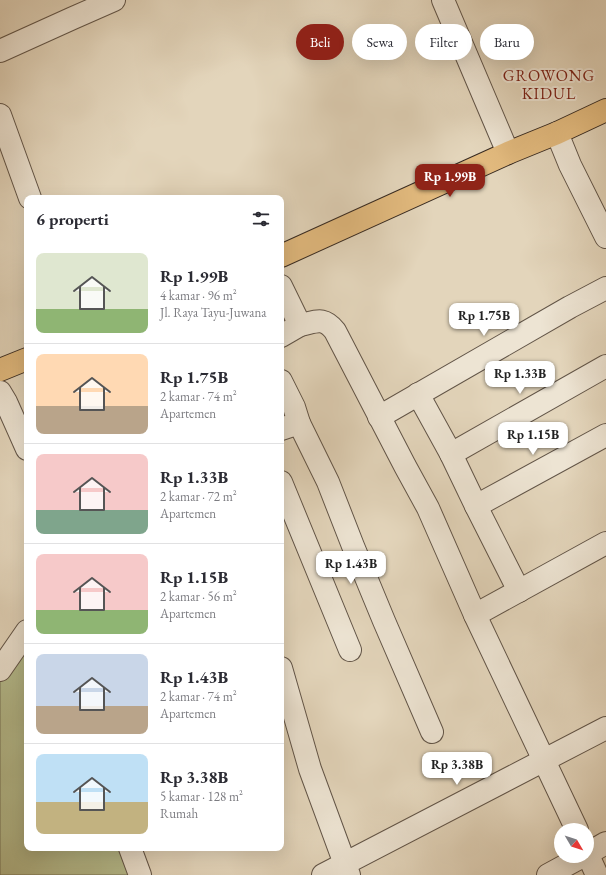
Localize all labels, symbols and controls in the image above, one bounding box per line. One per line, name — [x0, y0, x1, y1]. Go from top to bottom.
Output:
chip: Beli — [296, 24, 344, 60]
chip: Sewa — [352, 24, 407, 60]
chip: Filter — [415, 24, 472, 60]
chip: Baru — [480, 24, 534, 60]
district label: GROWONG KIDUL — [503, 65, 595, 104]
pin: Rp 1.99B — [409, 164, 491, 198]
text: Rp 1.99B — [424, 168, 476, 185]
text: 6 properti — [36, 208, 109, 230]
icon: filters — [250, 208, 272, 230]
text: Rp 1.99B — [160, 265, 228, 287]
icon: home — [68, 269, 116, 317]
text: 4 kamar · 96 m² — [160, 287, 237, 304]
pin: Rp 1.75B — [443, 303, 525, 337]
text: Jl. Raya Tayu-Juwana — [160, 304, 266, 321]
text: Rp 1.75B — [458, 307, 510, 324]
pin: Rp 1.33B — [479, 361, 561, 395]
text: Rp 1.33B — [494, 365, 546, 382]
text: Rp 1.75B — [160, 366, 228, 388]
icon: home — [68, 370, 116, 418]
text: 2 kamar · 74 m² — [160, 388, 237, 405]
text: Apartemen — [160, 405, 216, 422]
pin: Rp 1.15B — [492, 422, 574, 456]
text: Rp 1.15B — [507, 426, 559, 443]
text: Rp 1.33B — [160, 466, 228, 488]
icon: home — [68, 470, 116, 518]
text: 2 kamar · 72 m² — [160, 488, 237, 505]
text: Apartemen — [160, 505, 216, 522]
pin: Rp 1.43B — [310, 551, 392, 585]
text: Rp 1.43B — [325, 555, 377, 572]
text: Rp 1.15B — [160, 566, 228, 588]
icon: home — [68, 570, 116, 618]
text: 2 kamar · 56 m² — [160, 588, 237, 605]
text: Apartemen — [160, 605, 216, 622]
text: Rp 1.43B — [160, 666, 228, 688]
icon: home — [68, 670, 116, 718]
text: 2 kamar · 74 m² — [160, 688, 237, 705]
text: Apartemen — [160, 705, 216, 722]
pin: Rp 3.38B — [416, 752, 498, 786]
text: Rp 3.38B — [431, 756, 483, 773]
text: Rp 3.38B — [160, 766, 228, 788]
icon: home — [68, 770, 116, 818]
text: 5 kamar · 128 m² — [160, 788, 243, 805]
text: Rumah — [160, 805, 198, 822]
north arrow — [554, 823, 594, 863]
map controls — [554, 823, 594, 863]

